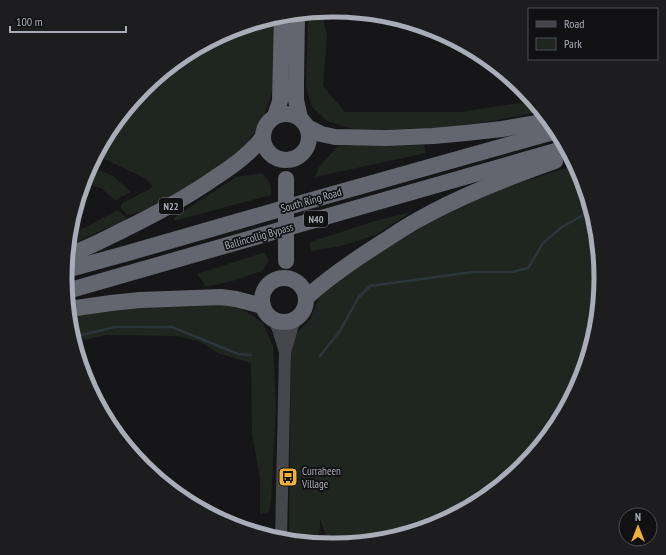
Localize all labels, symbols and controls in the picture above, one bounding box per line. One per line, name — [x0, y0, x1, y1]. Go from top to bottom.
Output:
scale bar — [10, 8, 126, 34]
legend — [528, 8, 658, 60]
text: 100 m — [16, 14, 43, 29]
text: Road — [564, 16, 584, 31]
text: Park — [564, 36, 582, 51]
street label: South Ring Road — [279, 185, 343, 215]
road number: N22 — [159, 198, 183, 214]
road number: N40 — [304, 211, 328, 227]
street label: Ballincollig Bypass — [223, 219, 295, 253]
place label: Curraheen Village — [301, 464, 341, 491]
bus stop icon: Curraheen Village — [277, 466, 299, 488]
north arrow — [618, 507, 658, 547]
text: N — [635, 510, 641, 524]

